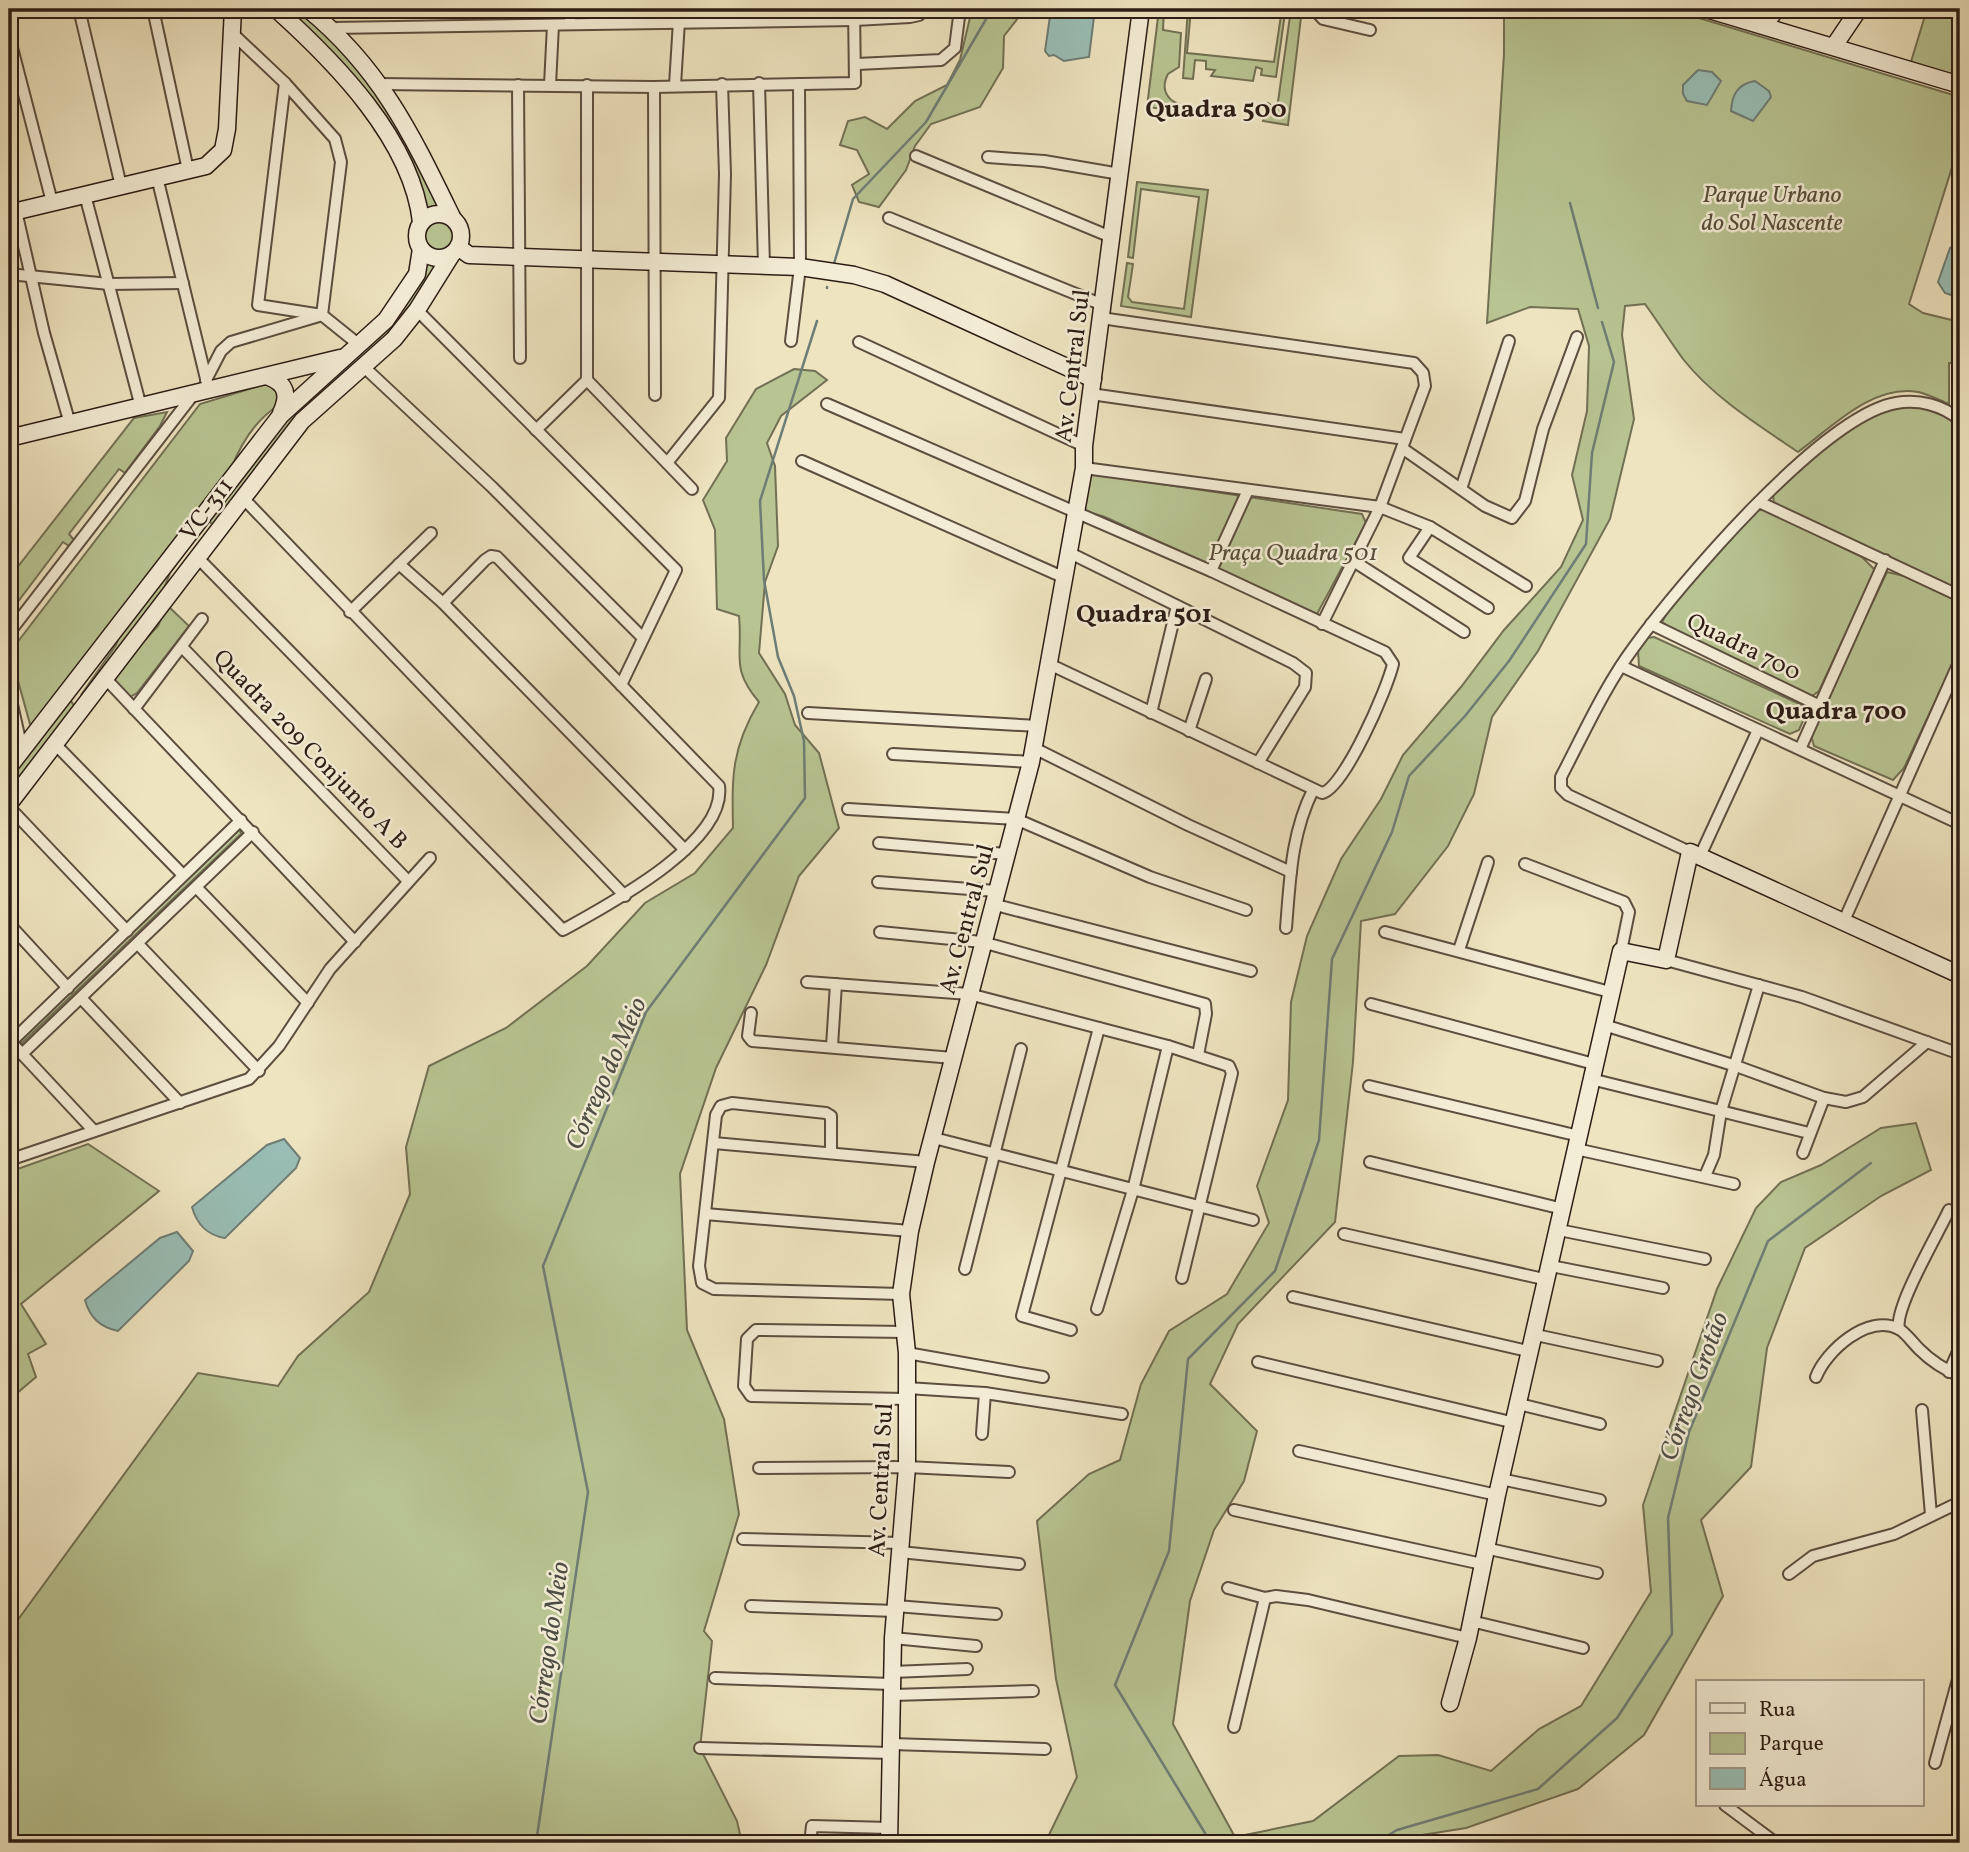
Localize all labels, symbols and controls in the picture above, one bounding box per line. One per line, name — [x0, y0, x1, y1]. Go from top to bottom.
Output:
district label: Quadra 500 — [1145, 92, 1287, 128]
park label: Parque Urbano do Sol Nascente — [1701, 179, 1843, 241]
street label: Av. Central Sul — [1048, 288, 1100, 445]
street label: VC-311 — [173, 472, 243, 549]
park label: Praça Quadra 501 — [1208, 537, 1378, 571]
district label: Quadra 501 — [1076, 597, 1212, 633]
street label: Quadra 700 — [1680, 605, 1806, 690]
street label: Quadra 209 Conjunto A B — [204, 642, 415, 859]
district label: Quadra 700 — [1766, 694, 1906, 730]
street label: Av. Central Sul — [932, 841, 1004, 998]
water label: Córrego do Meio — [557, 992, 657, 1156]
water label: Córrego Grotão — [1651, 1307, 1739, 1466]
street label: Av. Central Sul — [861, 1402, 903, 1558]
water label: Córrego do Meio — [521, 1559, 579, 1727]
legend — [1696, 1680, 1924, 1806]
text: Rua — [1759, 1696, 1796, 1725]
text: Parque — [1759, 1730, 1824, 1759]
text: Água — [1759, 1766, 1807, 1795]

